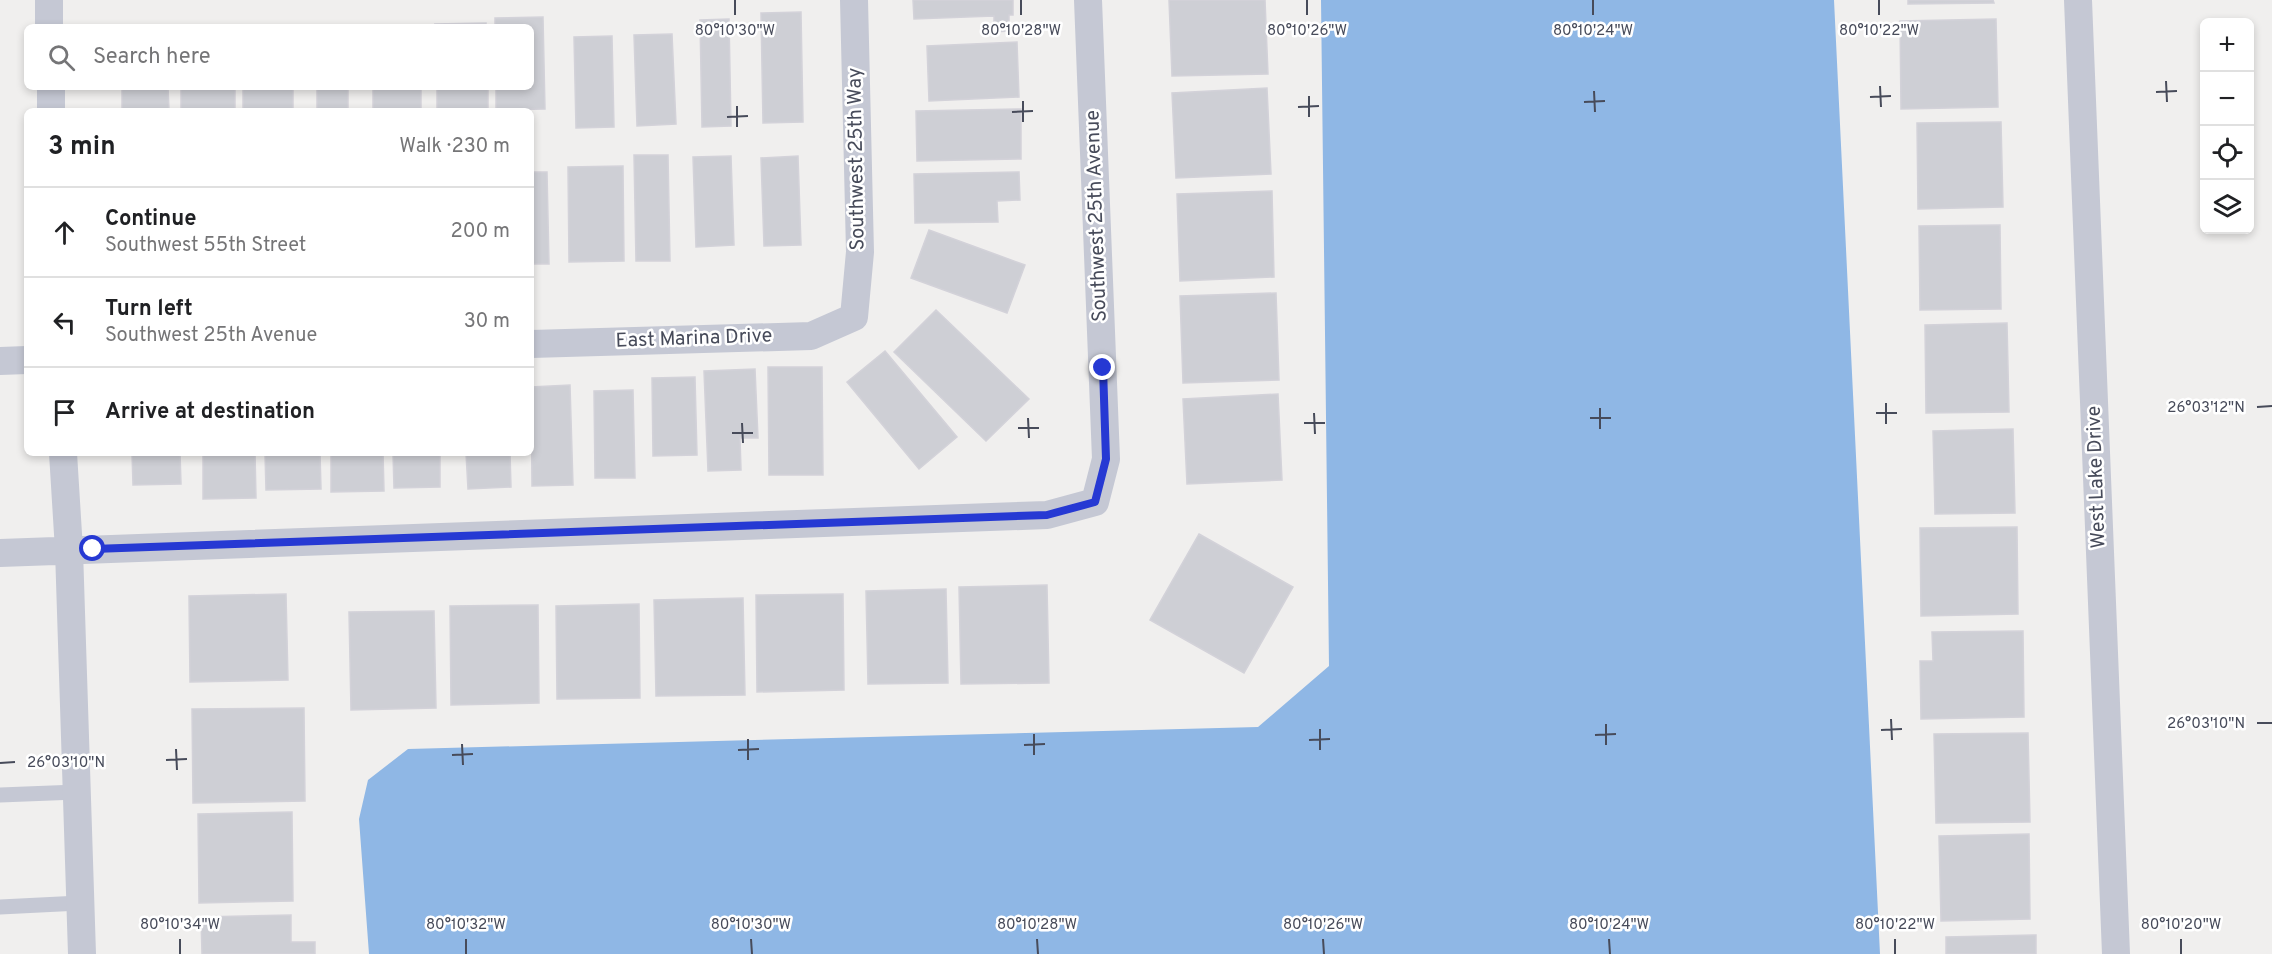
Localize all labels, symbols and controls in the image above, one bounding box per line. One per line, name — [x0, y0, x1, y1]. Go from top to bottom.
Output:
map controls — [2200, 18, 2254, 234]
button: + — [2200, 18, 2254, 72]
text: 80°10'30"W — [695, 22, 775, 41]
text: 80°10'28"W — [981, 22, 1061, 41]
text: 80°10'26"W — [1267, 22, 1347, 41]
text: 80°10'24"W — [1553, 22, 1633, 41]
text: 80°10'22"W — [1839, 22, 1919, 41]
search box — [24, 24, 534, 90]
icon: search — [45, 41, 78, 74]
text: Search here — [93, 44, 211, 71]
street label: Southwest 25th Way — [842, 67, 872, 251]
button: − — [2200, 72, 2254, 126]
street label: Southwest 25th Avenue — [1080, 110, 1114, 322]
button: locate — [2200, 126, 2254, 180]
text: 3 min — [48, 131, 116, 164]
text: Walk · 230 m — [399, 134, 510, 160]
button: layers — [2200, 180, 2254, 234]
text: Continue — [105, 206, 196, 233]
icon: ahead — [48, 216, 81, 249]
text: 200 m — [451, 219, 510, 245]
text: Southwest 55th Street — [105, 233, 306, 259]
text: Turn left — [105, 296, 193, 323]
icon: left — [48, 306, 81, 339]
text: 30 m — [464, 309, 510, 335]
text: Southwest 25th Avenue — [105, 323, 317, 349]
street label: East Marina Drive — [615, 323, 773, 355]
route end — [1089, 354, 1115, 380]
icon: arrive — [48, 396, 81, 429]
text: Arrive at destination — [105, 399, 315, 426]
text: 26°03'12"N — [2167, 399, 2245, 418]
street label: West Lake Drive — [2082, 405, 2112, 549]
route start — [79, 535, 105, 561]
text: 26°03'10"N — [2167, 715, 2245, 734]
text: 26°03'10"N — [27, 754, 105, 773]
text: 80°10'34"W — [140, 916, 220, 935]
text: 80°10'32"W — [426, 916, 506, 935]
text: 80°10'30"W — [711, 916, 791, 935]
text: 80°10'28"W — [997, 916, 1077, 935]
text: 80°10'26"W — [1283, 916, 1363, 935]
text: 80°10'24"W — [1569, 916, 1649, 935]
text: 80°10'22"W — [1855, 916, 1935, 935]
text: 80°10'20"W — [2141, 916, 2221, 935]

